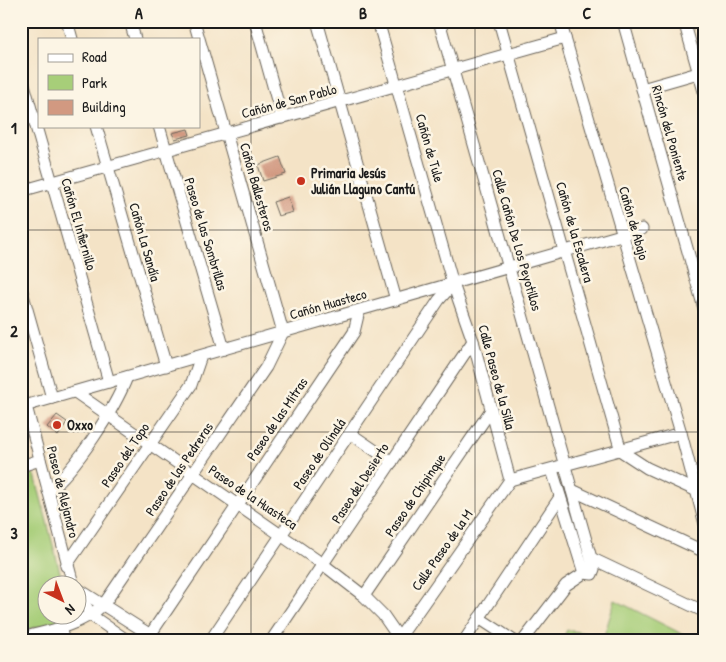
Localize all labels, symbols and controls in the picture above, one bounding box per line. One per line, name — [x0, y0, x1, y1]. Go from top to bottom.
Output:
text: A — [135, 2, 143, 24]
text: B — [359, 2, 367, 24]
text: C — [583, 2, 592, 24]
legend — [38, 38, 200, 128]
text: Road — [82, 46, 107, 67]
text: Park — [82, 72, 107, 93]
street label: Cañón de San Pablo — [239, 79, 339, 122]
street label: Rincón del Poniente — [648, 83, 693, 183]
text: Building — [82, 96, 126, 117]
street label: Cañón de Tule — [412, 111, 449, 185]
text: 1 — [11, 117, 17, 139]
street label: Cañón Ballesteros — [236, 140, 279, 233]
place label: Primaria Jesús Julián Llaguno Cantú — [311, 163, 415, 200]
street label: Calle Cañón De Los Peyotillos — [487, 167, 547, 313]
street label: Paseo de las Sombrillas — [180, 175, 233, 293]
marker: Primaria Jesús Julián Llaguno Cantú — [295, 175, 307, 187]
street label: Cañón El Infiernillo — [57, 176, 102, 273]
street label: Cañón de la Escalera — [552, 179, 599, 285]
street label: Cañón de Abajo — [614, 184, 654, 263]
street label: Cañón La Sandía — [125, 200, 166, 284]
street label: Cañón Huasteco — [287, 283, 369, 324]
text: 2 — [10, 320, 18, 342]
street label: Calle Paseo de la Silla — [474, 322, 521, 432]
street label: Paseo de las Mitras — [242, 373, 311, 464]
street label: Paseo de Olinalá — [288, 414, 350, 493]
place label: Oxxo — [67, 415, 93, 434]
street label: Paseo de las Pedreras — [140, 418, 217, 519]
marker: Oxxo — [51, 419, 63, 431]
street label: Paseo del Topo — [96, 419, 154, 491]
street label: Paseo del Desierto — [327, 439, 393, 527]
street label: Paseo de Alejandro — [42, 444, 84, 540]
street label: Paseo de Chipinque — [380, 449, 450, 540]
street label: Paseo de la Huasteca — [205, 460, 302, 534]
street label: Calle Paseo de la M — [407, 505, 477, 594]
text: 3 — [10, 522, 18, 544]
north arrow — [38, 574, 88, 624]
text: N — [62, 600, 80, 620]

